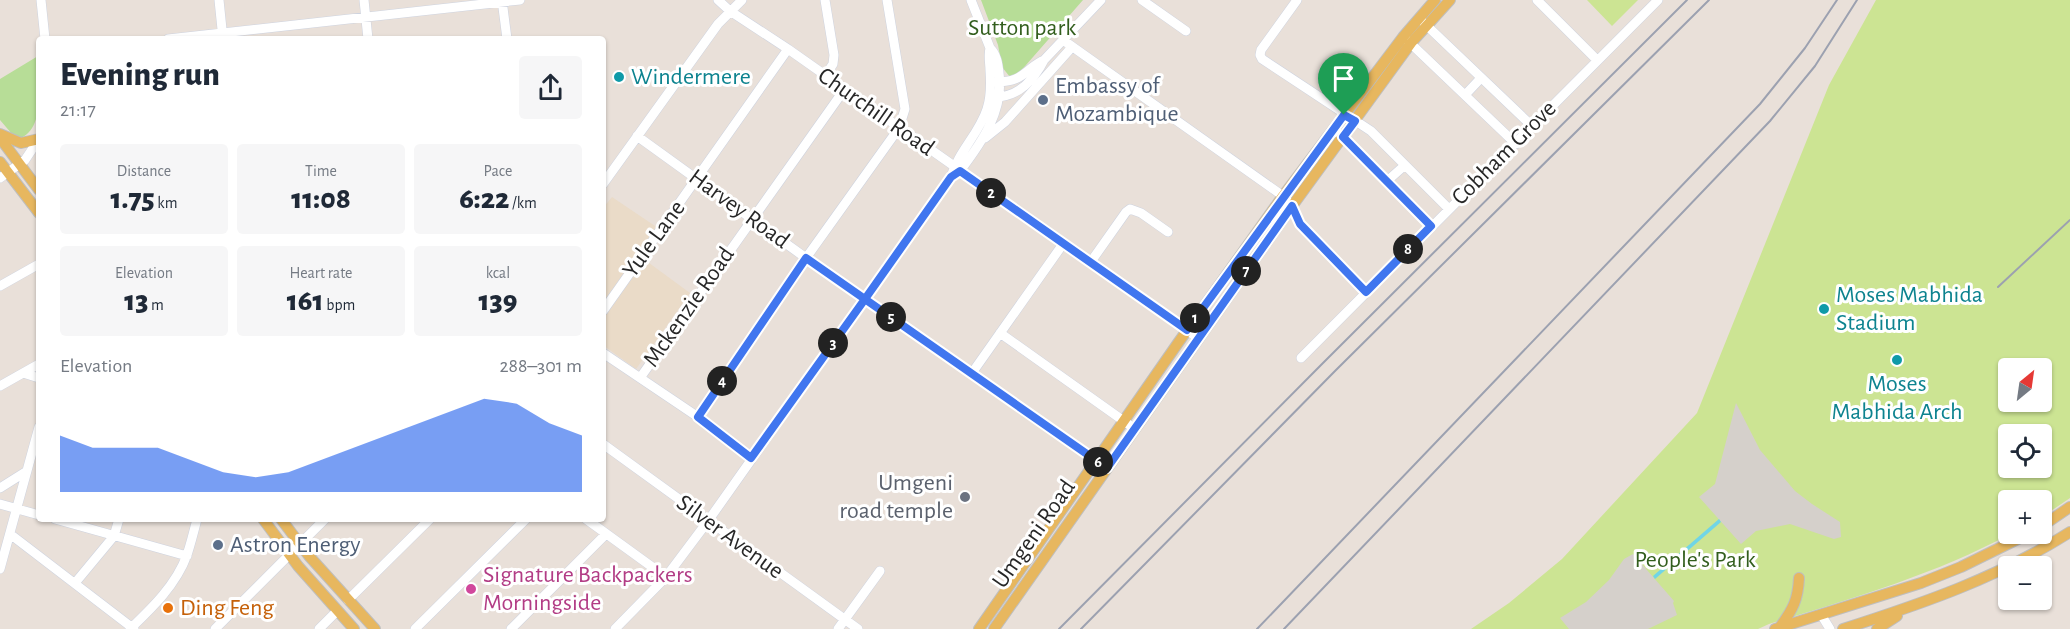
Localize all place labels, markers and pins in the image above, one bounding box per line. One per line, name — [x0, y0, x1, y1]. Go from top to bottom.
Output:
pin — [1318, 53, 1369, 115]
place label: Windermere — [631, 65, 751, 89]
marker: Windermere — [612, 70, 626, 84]
place label: Embassy of Mozambique — [1055, 74, 1179, 126]
marker: Embassy of Mozambique — [1036, 93, 1050, 107]
pin: 2 — [976, 178, 1006, 208]
pin: 8 — [1393, 234, 1423, 264]
pin: 7 — [1231, 256, 1261, 286]
place label: Moses Mabhida Stadium — [1836, 283, 1983, 335]
pin: 5 — [876, 302, 906, 332]
marker: Moses Mabhida Stadium — [1817, 302, 1831, 316]
pin: 1 — [1180, 303, 1210, 333]
pin: 3 — [818, 328, 848, 358]
marker: Moses Mabhida Arch — [1890, 353, 1904, 367]
pin: 4 — [707, 366, 737, 396]
place label: Moses Mabhida Arch — [1832, 372, 1962, 424]
pin: 6 — [1083, 447, 1113, 477]
place label: Umgeni road temple — [839, 471, 953, 523]
marker: Umgeni road temple — [958, 490, 972, 504]
place label: Astron Energy — [230, 533, 361, 557]
marker: Astron Energy — [211, 538, 225, 552]
place label: Signature Backpackers Morningside — [483, 563, 693, 615]
marker: Signature Backpackers Morningside — [464, 582, 478, 596]
place label: Ding Feng — [180, 596, 274, 620]
marker: Ding Feng — [161, 601, 175, 615]

